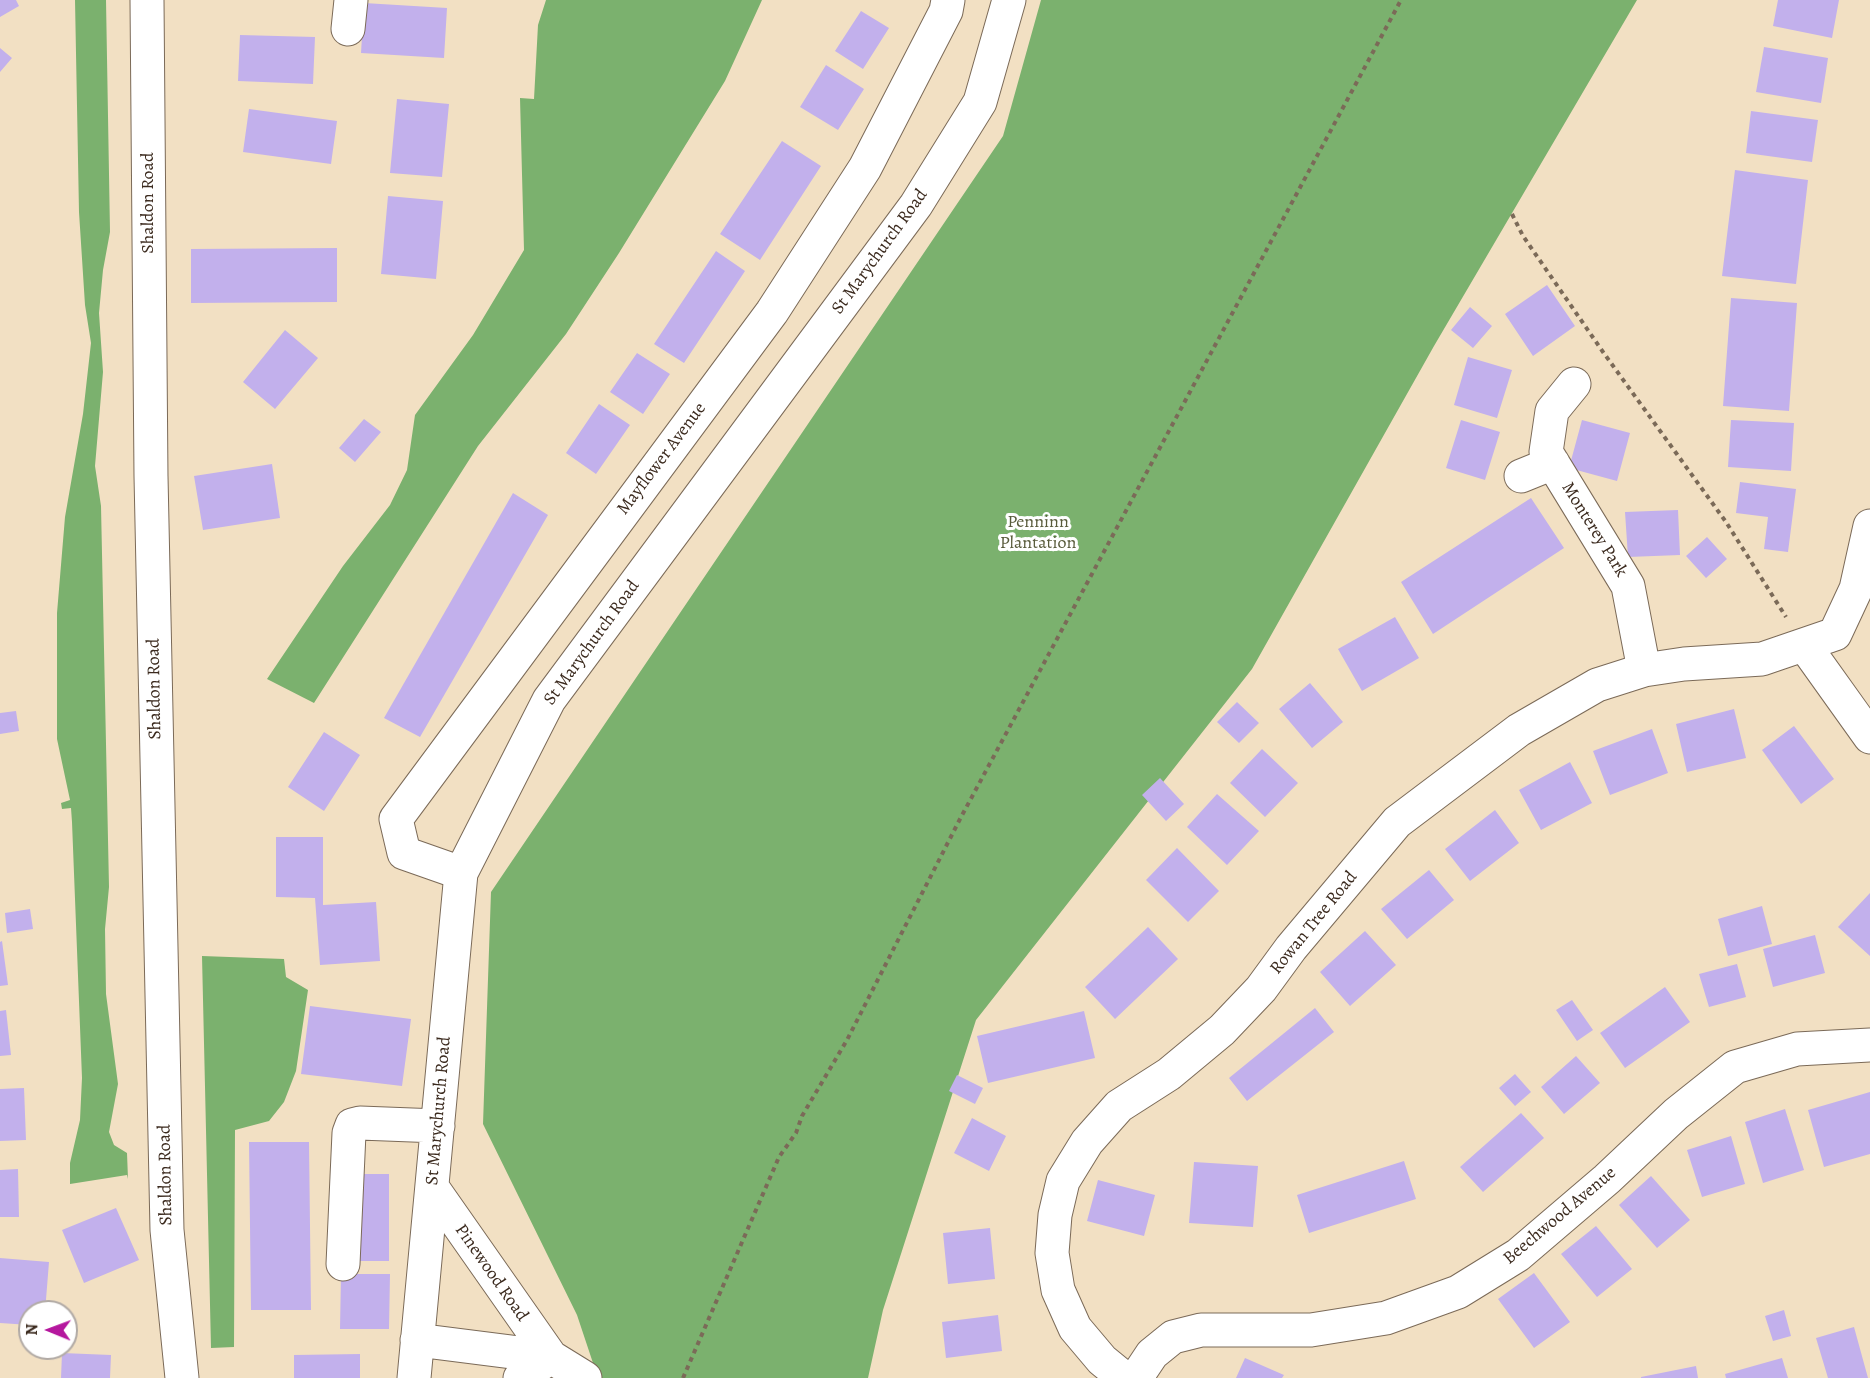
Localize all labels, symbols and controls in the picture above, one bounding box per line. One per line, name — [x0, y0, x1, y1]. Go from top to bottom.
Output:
street label: Shaldon Road — [138, 152, 160, 254]
street label: St Marychurch Road — [827, 185, 933, 319]
street label: Mayflower Avenue — [613, 399, 711, 519]
street label: Monterey Park — [1556, 479, 1632, 581]
park label: Penninn Plantation — [1000, 512, 1076, 554]
street label: St Marychurch Road — [539, 576, 645, 710]
street label: Shaldon Road — [143, 638, 167, 740]
street label: Rowan Tree Road — [1266, 867, 1362, 979]
street label: St Marychurch Road — [422, 1036, 456, 1186]
street label: Shaldon Road — [154, 1124, 178, 1226]
street label: Beechwood Avenue — [1499, 1162, 1621, 1270]
street label: Pinewood Road — [450, 1220, 532, 1326]
north arrow — [18, 1300, 78, 1360]
text: N — [21, 1324, 43, 1336]

